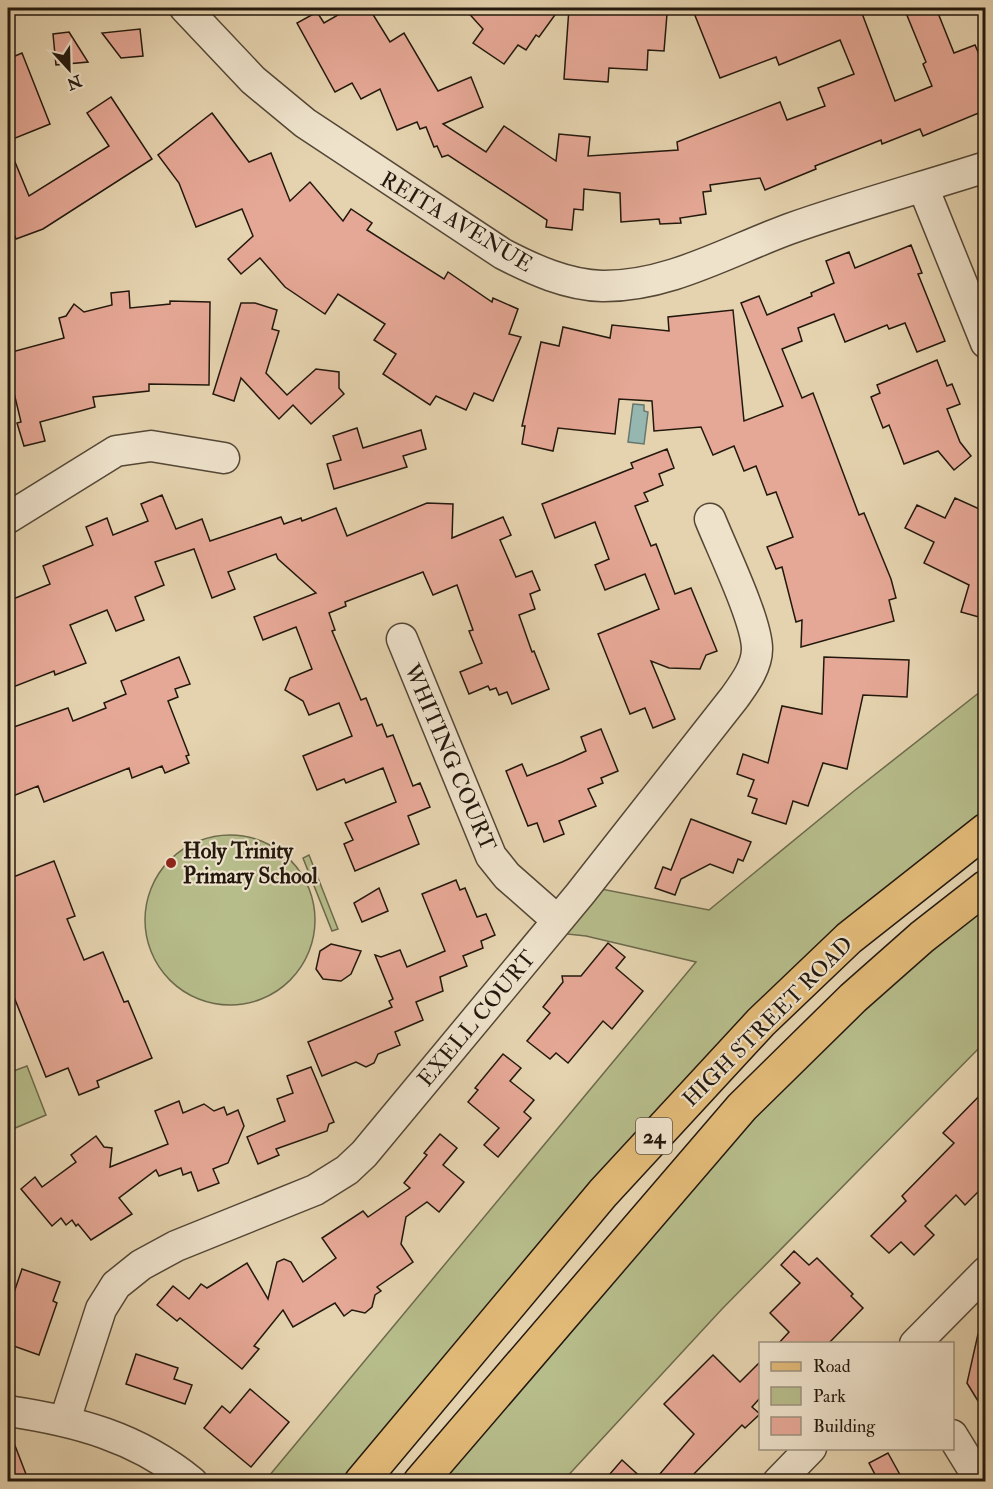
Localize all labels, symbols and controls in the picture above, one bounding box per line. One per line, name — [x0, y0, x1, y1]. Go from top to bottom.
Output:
north arrow — [39, 39, 99, 99]
text: N — [63, 70, 86, 94]
street label: REITA AVENUE — [375, 165, 538, 278]
street label: WHITING COURT — [398, 659, 502, 856]
place label: Holy Trinity Primary School — [183, 837, 318, 891]
marker: Holy Trinity Primary School — [164, 856, 178, 870]
street label: HIGH STREET ROAD — [677, 931, 859, 1113]
street label: EXELL COURT — [412, 944, 542, 1092]
road number: 24 — [636, 1118, 672, 1154]
legend — [759, 1342, 954, 1450]
text: Road — [813, 1355, 851, 1378]
text: Park — [813, 1385, 846, 1408]
text: Building — [813, 1415, 876, 1438]

